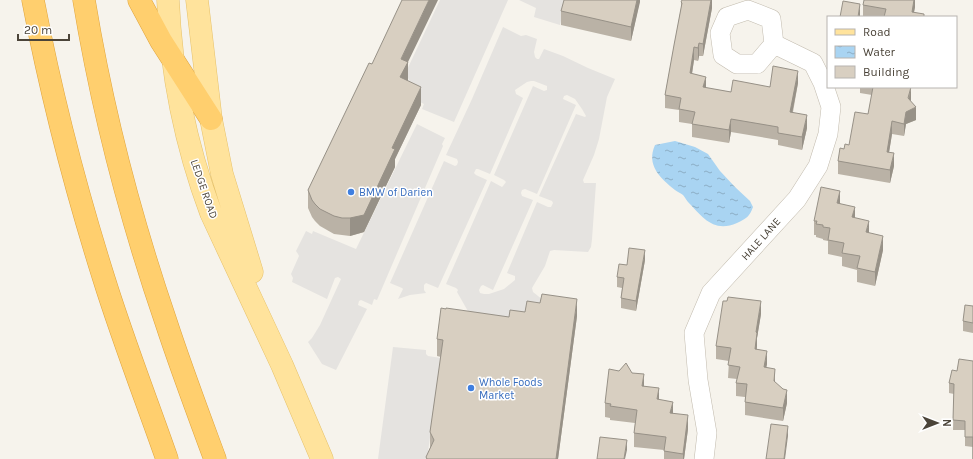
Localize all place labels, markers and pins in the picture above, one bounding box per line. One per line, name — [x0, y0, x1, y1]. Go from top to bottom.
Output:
place label: BMW of Darien — [359, 186, 433, 199]
marker: BMW of Darien — [346, 187, 356, 197]
place label: Whole Foods Market — [479, 376, 543, 402]
marker: Whole Foods Market — [466, 383, 476, 393]

